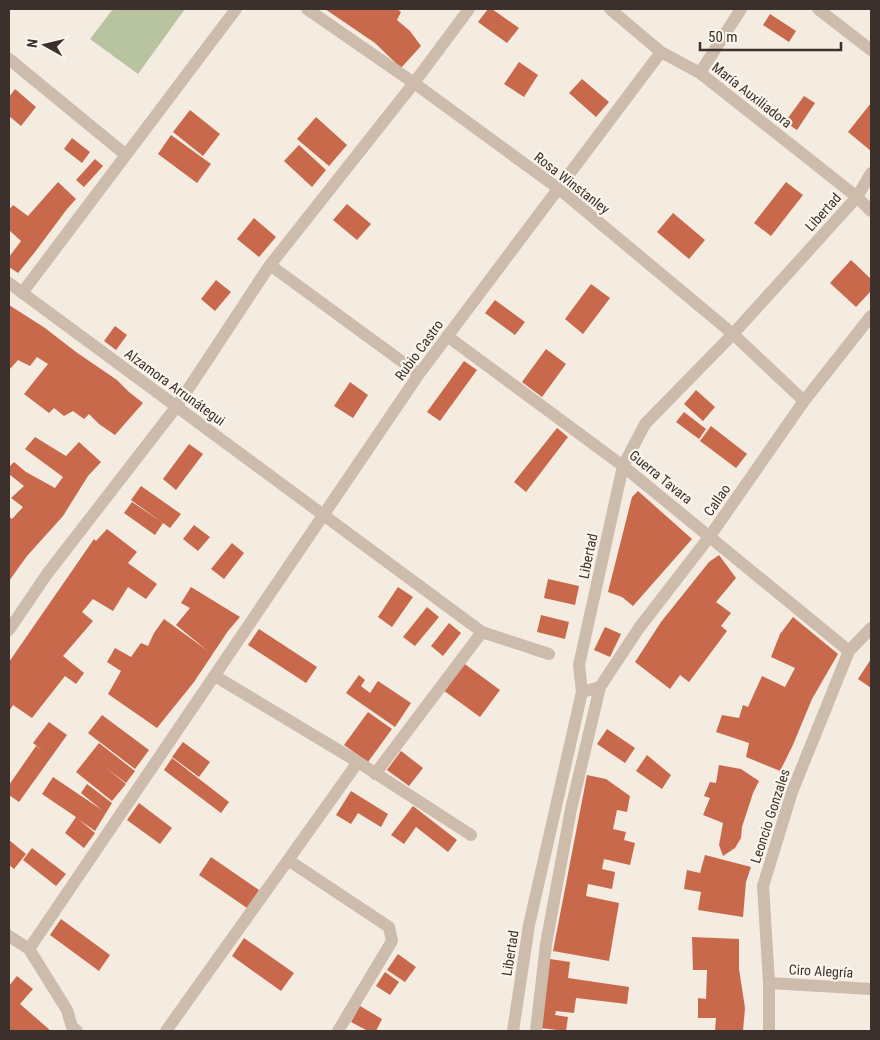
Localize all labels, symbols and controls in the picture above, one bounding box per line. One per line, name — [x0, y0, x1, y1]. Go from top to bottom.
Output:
north arrow — [20, 20, 70, 70]
scale bar — [700, 20, 841, 52]
text: 50 m — [708, 28, 738, 46]
text: N — [24, 38, 41, 49]
street label: María Auxiliadora — [709, 59, 795, 131]
street label: Rosa Winstanley — [531, 149, 613, 217]
street label: Libertad — [802, 190, 844, 234]
street label: Rubio Castro — [392, 317, 446, 383]
street label: Alzamora Arrunátegui — [122, 345, 228, 429]
street label: Guerra Tavara — [626, 447, 696, 507]
street label: Callao — [700, 481, 734, 519]
street label: Libertad — [575, 532, 601, 580]
street label: Leoncio Gonzales — [747, 767, 793, 865]
street label: Libertad — [499, 929, 521, 977]
street label: Ciro Alegría — [788, 961, 854, 981]

